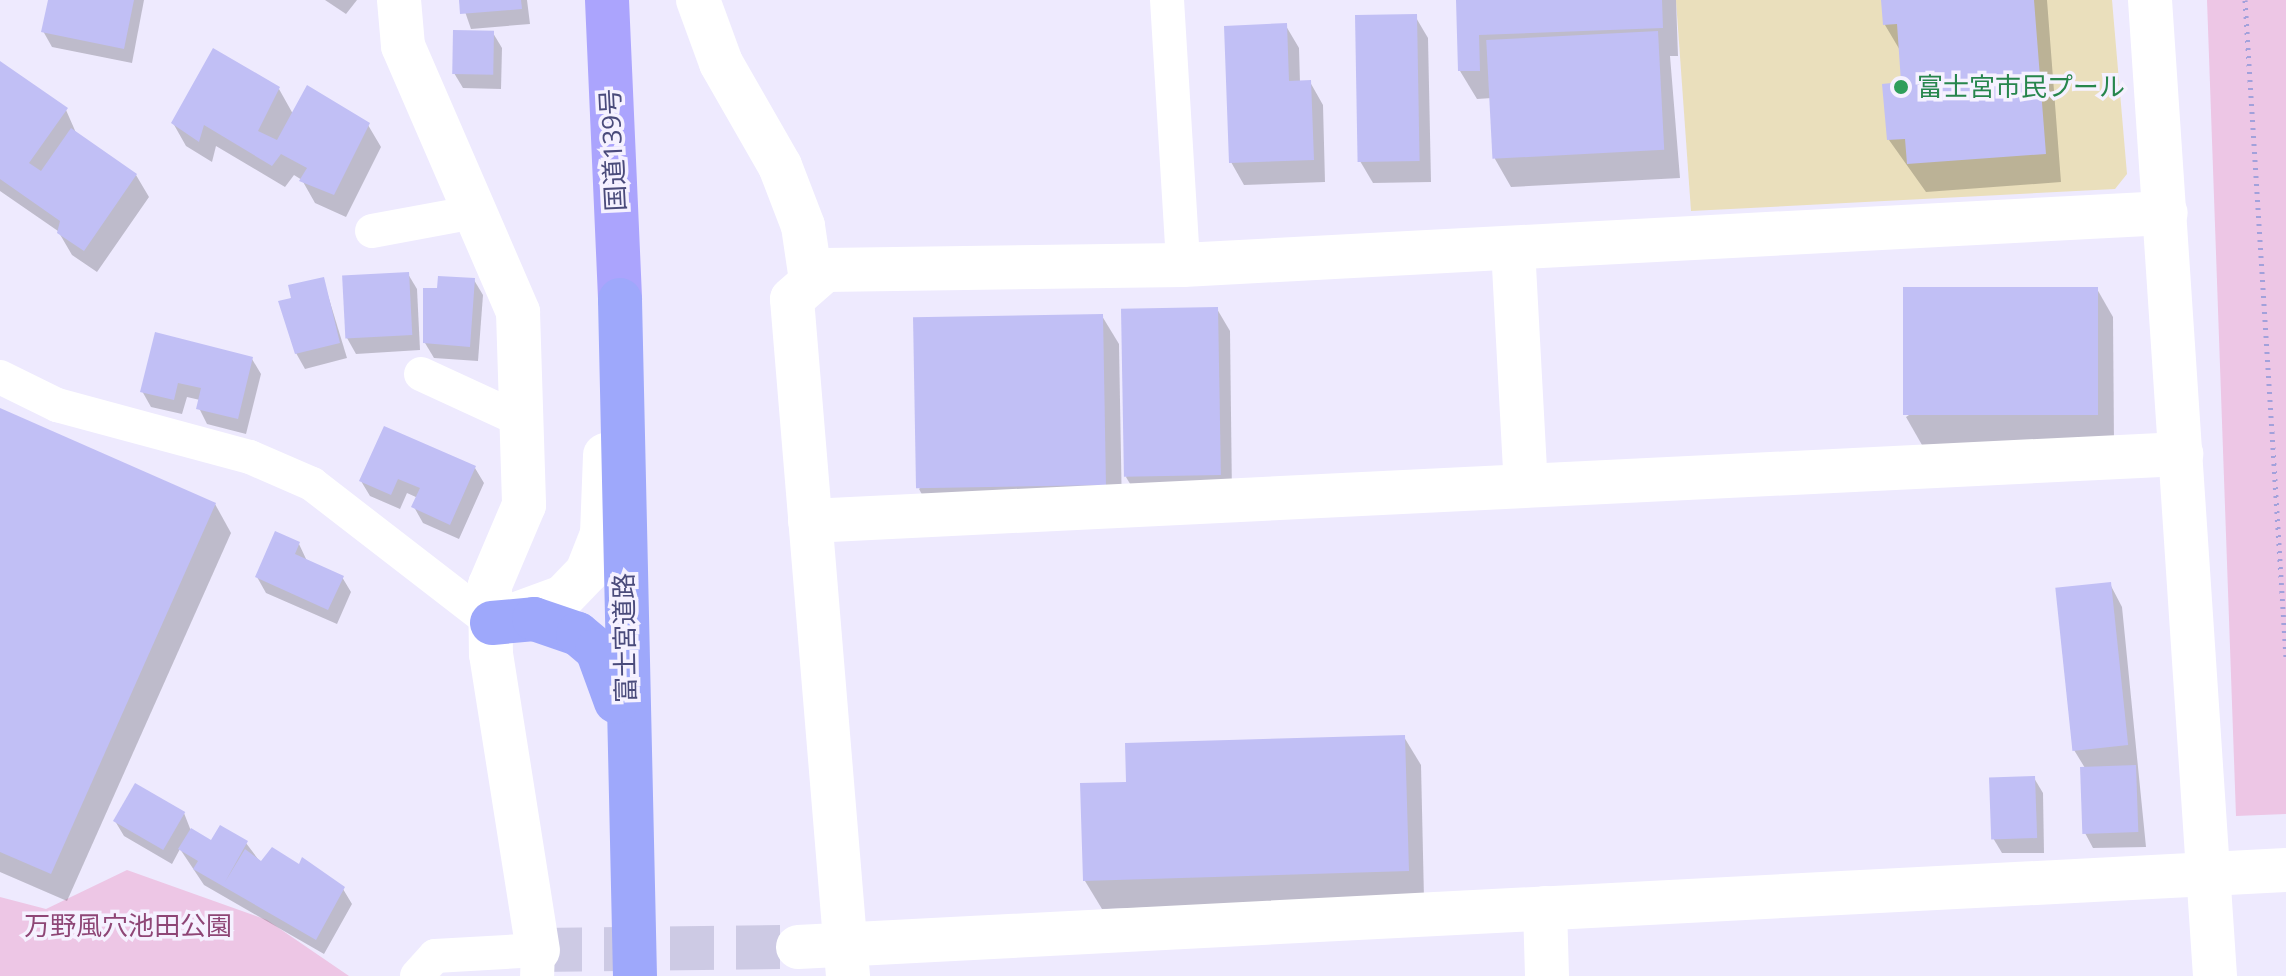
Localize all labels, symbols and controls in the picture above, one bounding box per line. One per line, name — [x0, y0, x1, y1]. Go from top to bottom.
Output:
place label: 富士宮市民プール — [1917, 71, 2125, 103]
marker: 富士宮市民プール — [1892, 78, 1910, 96]
street label: 国道139号 — [594, 88, 632, 212]
street label: 富士宮道路 — [608, 573, 642, 703]
park label: 万野風穴池田公園 — [24, 910, 232, 942]

